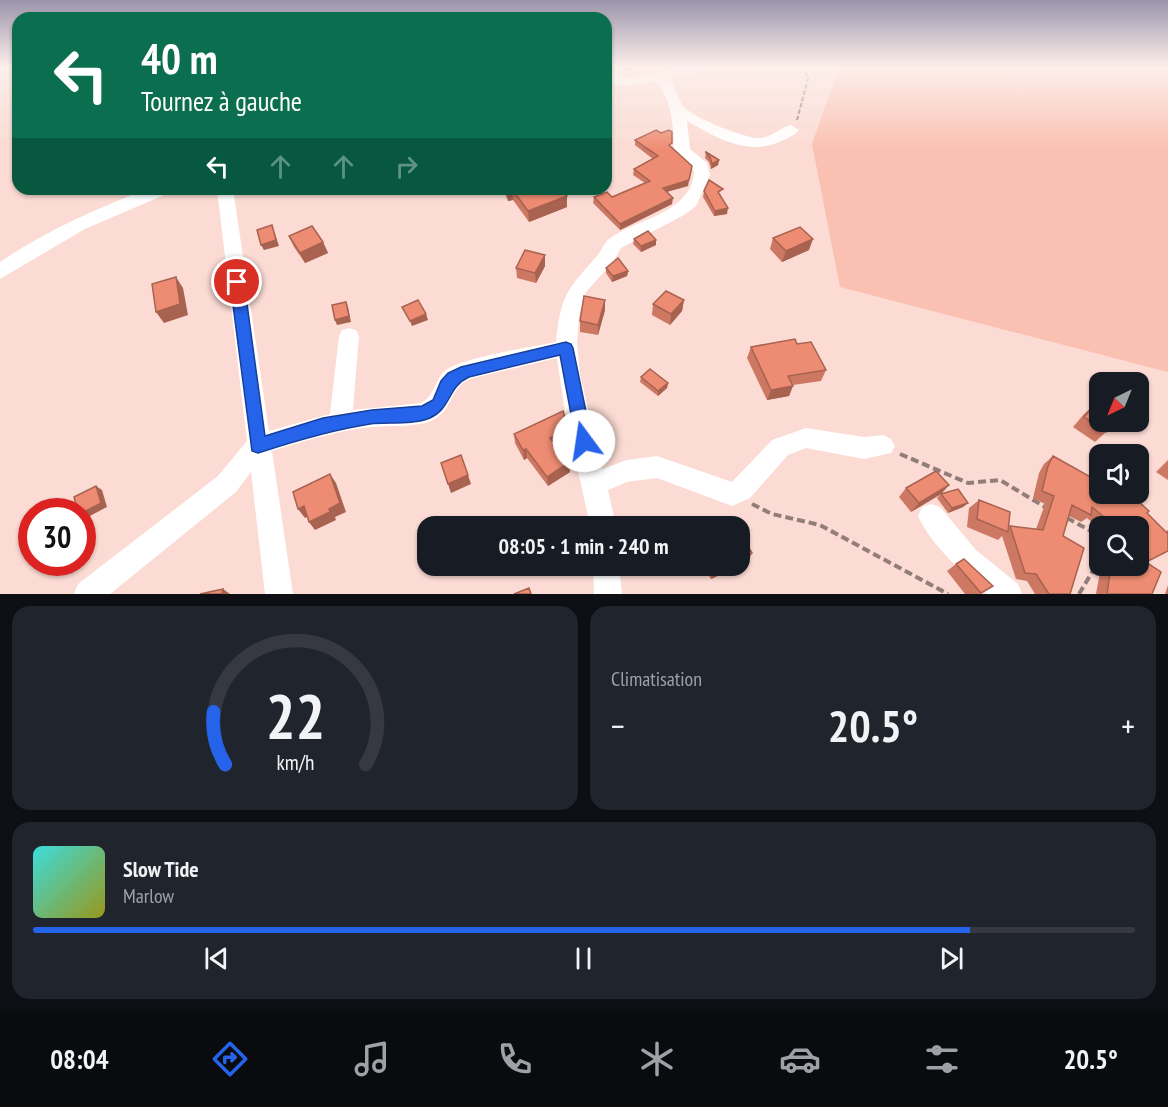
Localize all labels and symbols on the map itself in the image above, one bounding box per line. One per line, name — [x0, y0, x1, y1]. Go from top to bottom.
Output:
pin — [211, 256, 262, 307]
north arrow — [1089, 372, 1149, 432]
position arrow — [552, 409, 616, 473]
speed limit sign: 30 — [18, 498, 96, 576]

